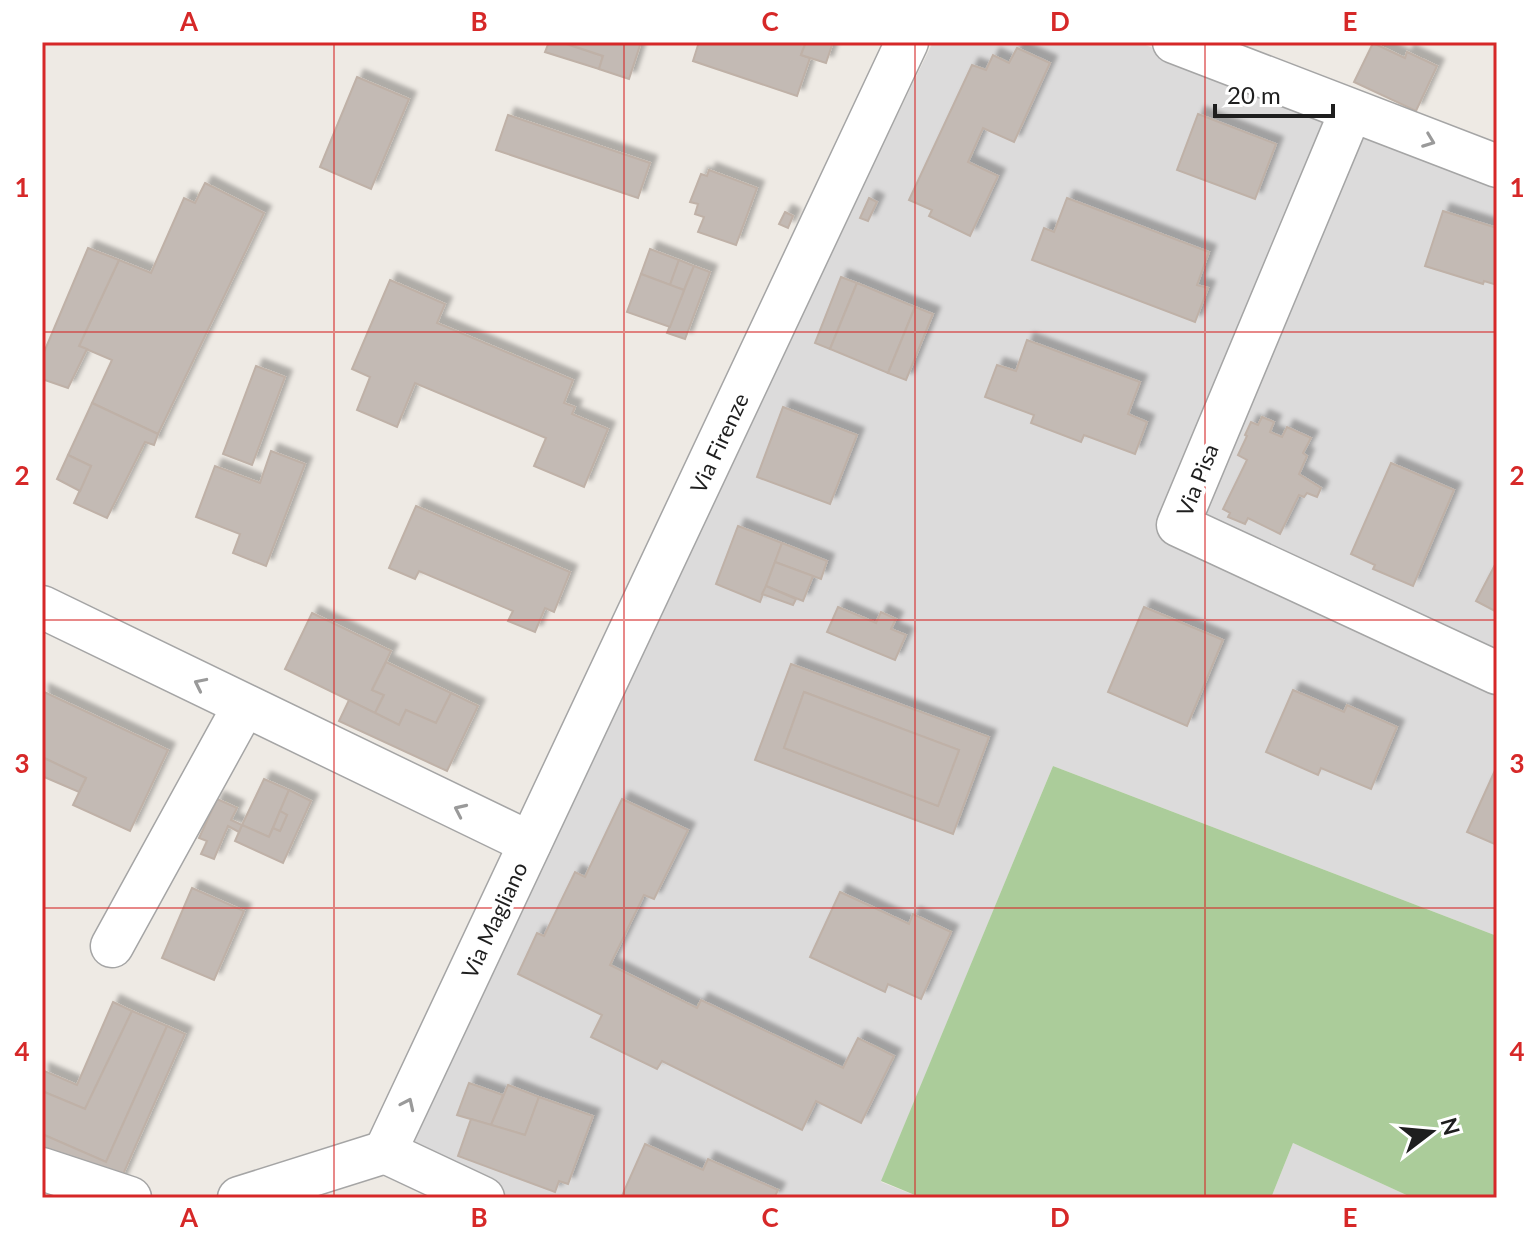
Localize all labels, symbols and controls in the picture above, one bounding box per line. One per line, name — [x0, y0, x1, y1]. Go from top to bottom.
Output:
text: A — [179, 5, 199, 37]
text: B — [470, 5, 488, 37]
text: C — [761, 5, 779, 37]
text: D — [1050, 5, 1070, 37]
text: E — [1343, 5, 1357, 37]
scale bar — [1215, 68, 1333, 118]
text: 20 m — [1227, 80, 1281, 109]
one-way arrow — [1421, 131, 1435, 148]
text: 1 — [14, 171, 30, 203]
text: 1 — [1509, 171, 1525, 203]
street label: Via Firenze — [684, 389, 754, 497]
street label: Via Pisa — [1170, 440, 1224, 520]
text: 2 — [14, 459, 30, 491]
text: 2 — [1509, 459, 1525, 491]
one-way arrow — [194, 678, 209, 694]
text: 3 — [14, 747, 30, 779]
text: 3 — [1509, 747, 1525, 779]
one-way arrow — [453, 804, 468, 820]
street label: Via Magliano — [455, 857, 533, 983]
text: 4 — [14, 1035, 30, 1067]
text: 4 — [1509, 1035, 1525, 1067]
north arrow — [1391, 1092, 1471, 1172]
one-way arrow — [398, 1098, 414, 1112]
text: N — [1435, 1114, 1466, 1138]
text: A — [179, 1201, 199, 1233]
text: B — [470, 1201, 488, 1233]
text: C — [761, 1201, 779, 1233]
text: D — [1050, 1201, 1070, 1233]
text: E — [1343, 1201, 1357, 1233]

